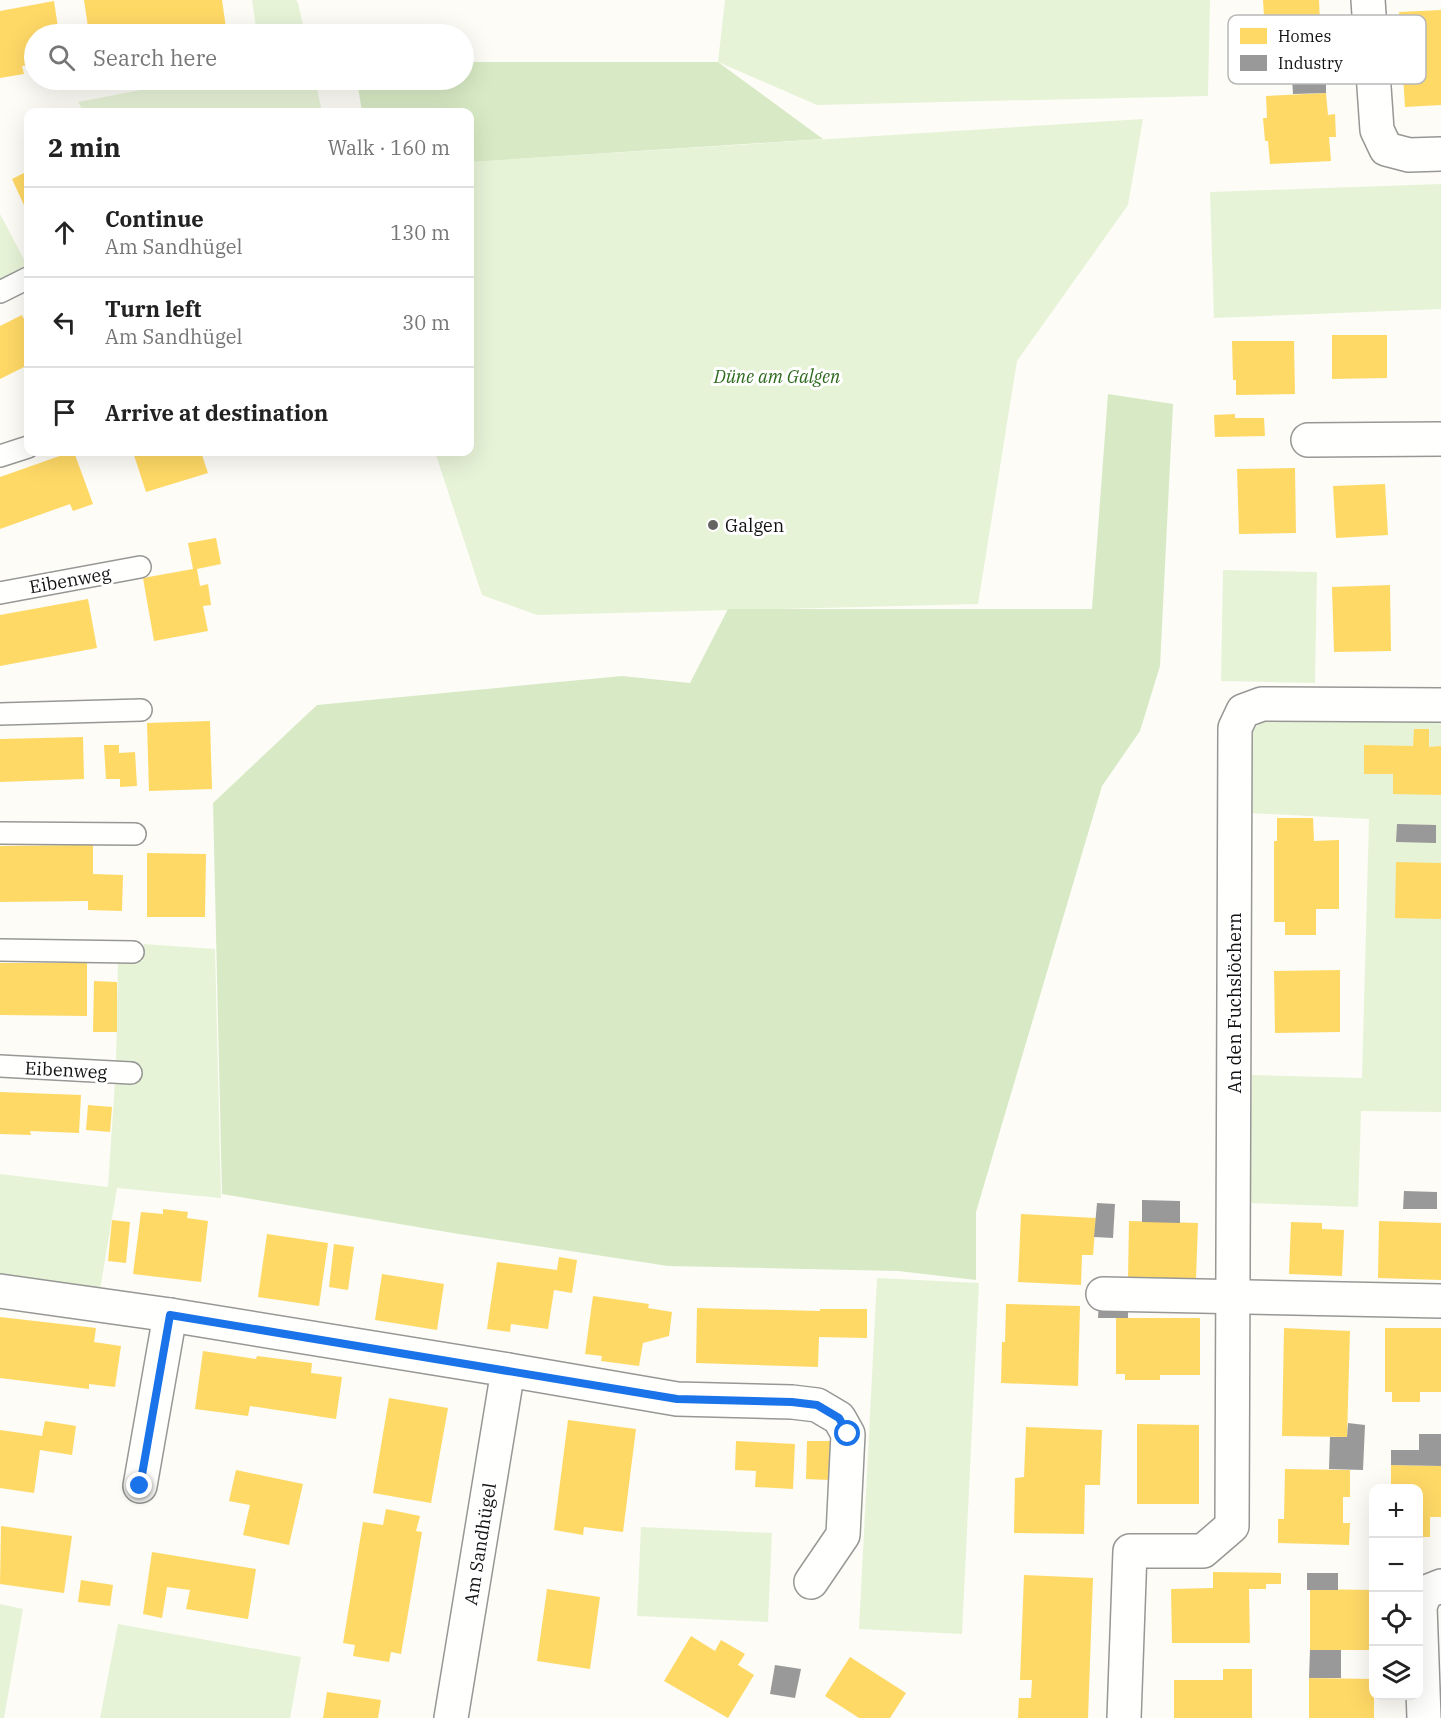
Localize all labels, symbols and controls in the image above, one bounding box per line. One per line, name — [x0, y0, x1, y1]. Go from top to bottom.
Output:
legend — [1228, 15, 1426, 84]
search box — [24, 24, 474, 90]
text: Homes — [1278, 26, 1331, 46]
icon: search — [45, 41, 78, 74]
text: Search here — [93, 43, 217, 72]
text: Industry — [1278, 53, 1343, 73]
text: 2 min — [48, 130, 121, 164]
text: Walk · 160 m — [328, 134, 450, 161]
text: Continue — [105, 204, 204, 233]
icon: ahead — [48, 216, 81, 249]
text: 130 m — [390, 219, 450, 246]
text: Am Sandhügel — [105, 233, 242, 260]
text: Turn left — [105, 294, 201, 323]
icon: left — [48, 306, 81, 339]
text: 30 m — [402, 309, 450, 336]
text: Am Sandhügel — [105, 323, 242, 350]
park label: Düne am Galgen — [713, 365, 841, 388]
icon: arrive — [48, 396, 81, 429]
text: Arrive at destination — [105, 398, 328, 427]
place label: Galgen — [725, 514, 784, 537]
marker: Galgen — [706, 518, 720, 532]
street label: Eibenweg — [27, 561, 113, 598]
street label: An den Fuchslöchern — [1223, 913, 1246, 1093]
street label: Eibenweg — [24, 1056, 108, 1084]
route start — [834, 1420, 860, 1446]
route end — [126, 1472, 152, 1498]
street label: Am Sandhügel — [459, 1481, 501, 1607]
map controls — [1369, 1484, 1423, 1700]
button: + — [1369, 1484, 1423, 1538]
button: − — [1369, 1538, 1423, 1592]
button: locate — [1369, 1592, 1423, 1646]
button: layers — [1369, 1646, 1423, 1700]

